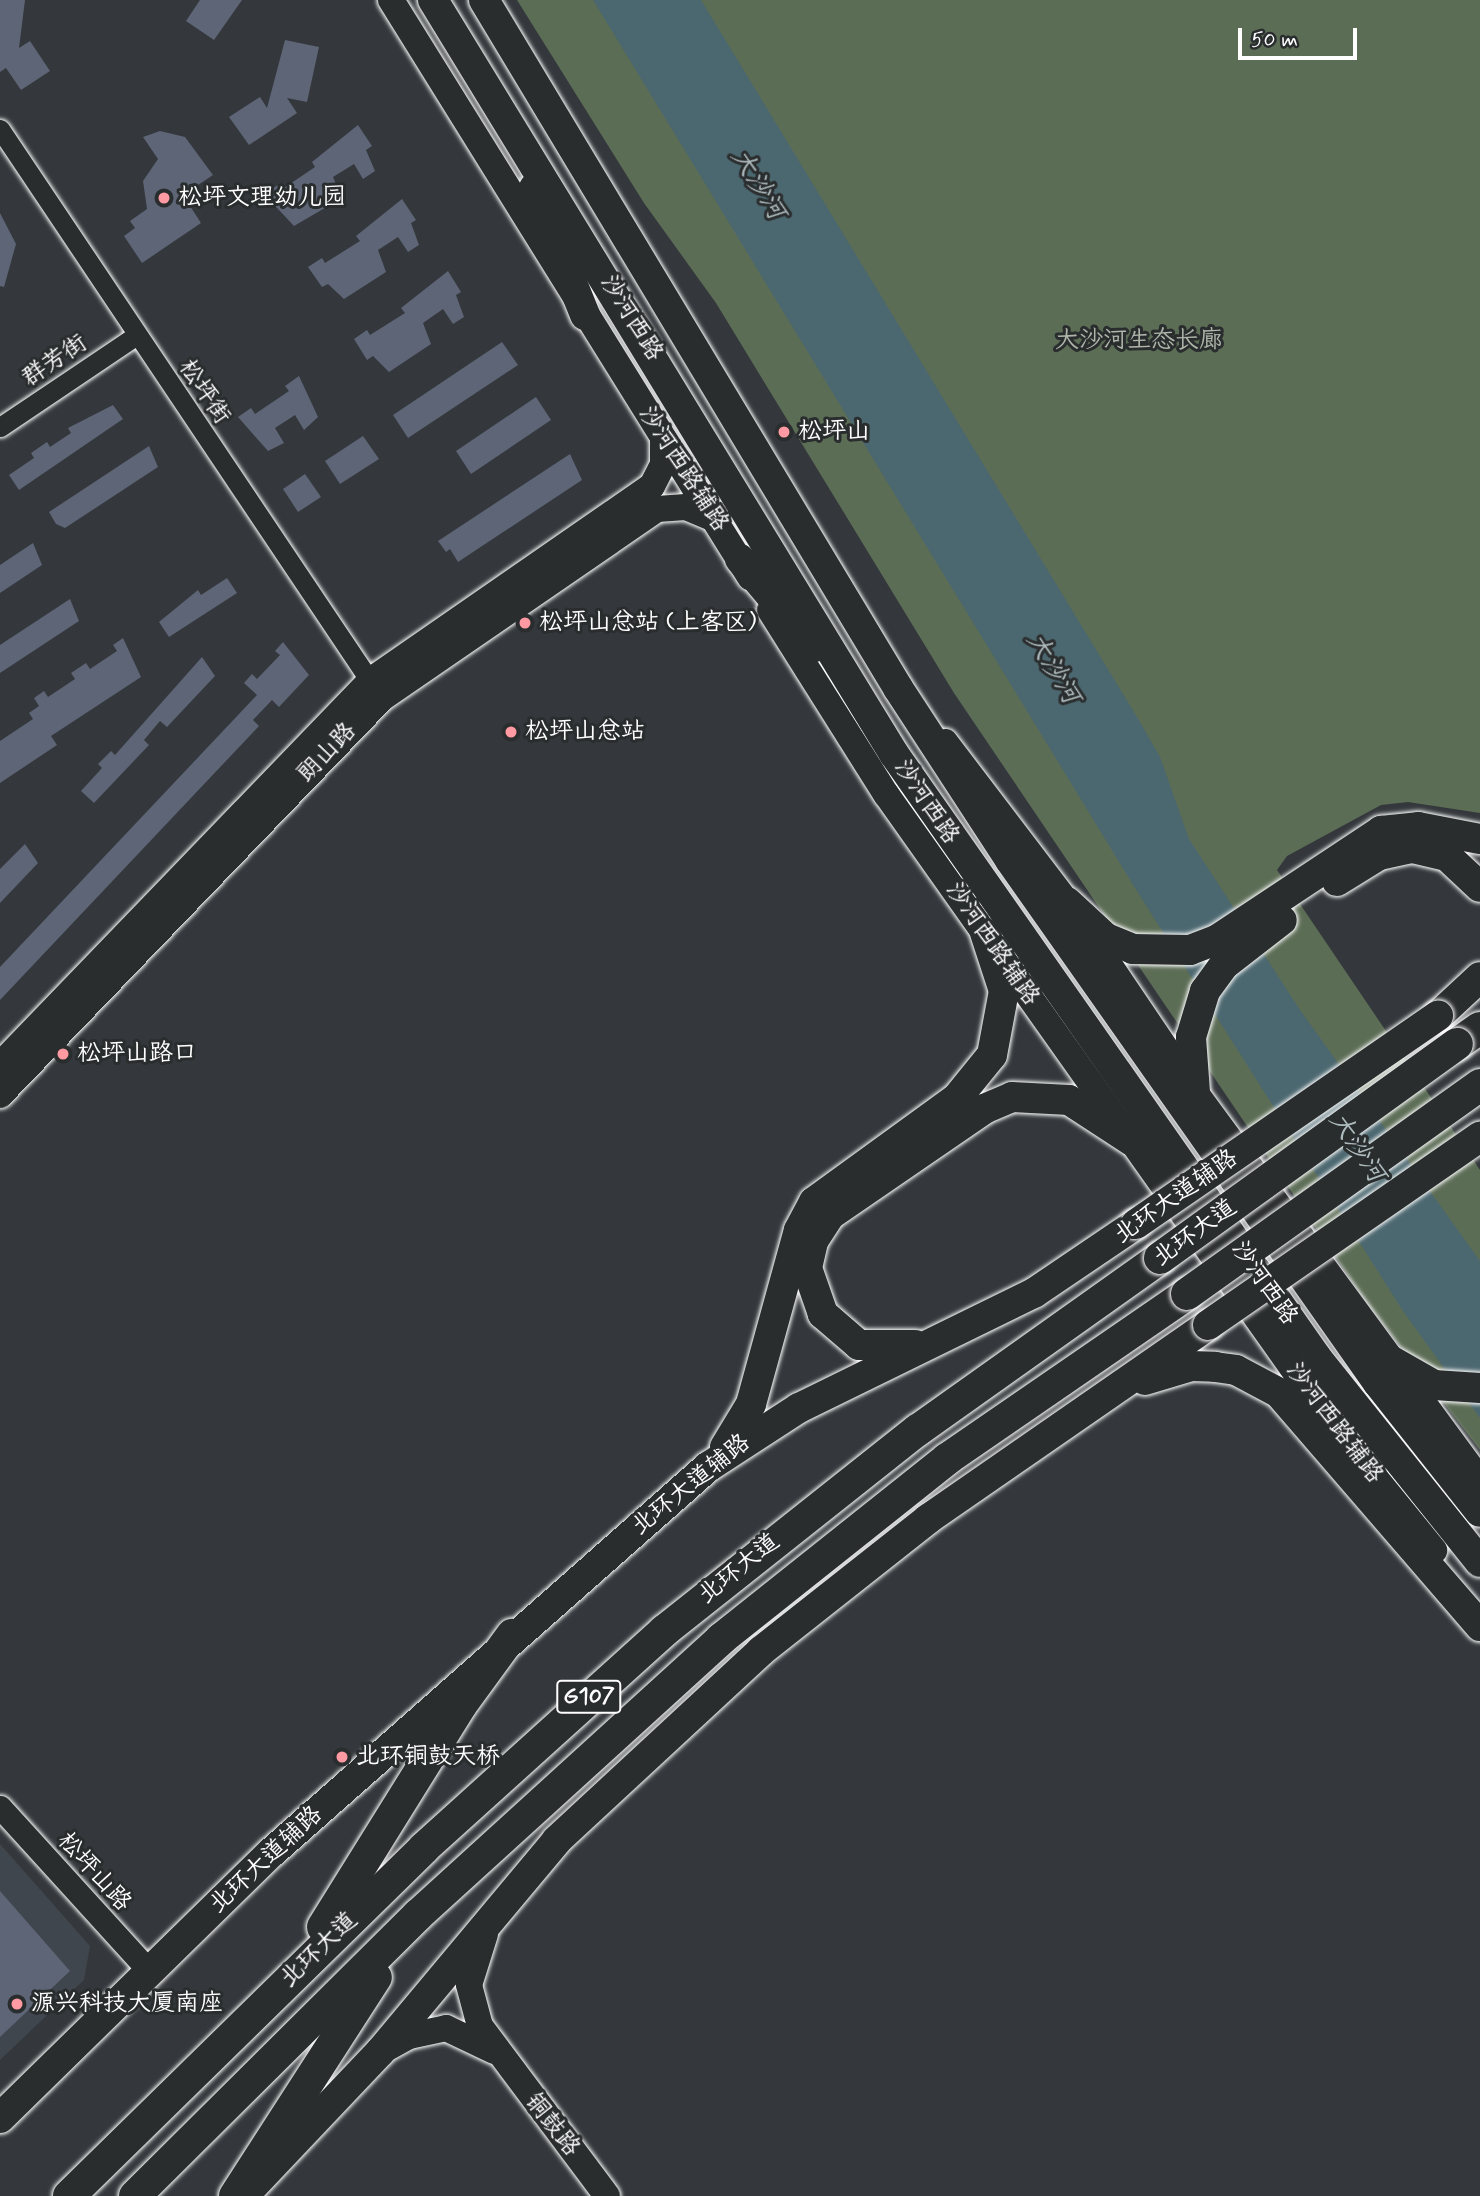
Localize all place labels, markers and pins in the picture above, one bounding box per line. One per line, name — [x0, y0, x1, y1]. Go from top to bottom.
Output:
place label: 松坪文理幼儿园 — [178, 184, 346, 212]
marker: 松坪文理幼儿园 — [156, 190, 172, 206]
place label: 松坪山 — [798, 418, 870, 446]
marker: 松坪山 — [776, 424, 792, 440]
place label: 松坪山总站 (上客区) — [539, 609, 756, 637]
marker: 松坪山总站 (上客区) — [517, 615, 533, 631]
place label: 松坪山总站 — [525, 718, 645, 746]
marker: 松坪山总站 — [503, 724, 519, 740]
place label: 松坪山路口 — [77, 1040, 197, 1068]
marker: 松坪山路口 — [55, 1046, 71, 1062]
place label: 北环铜鼓天桥 — [356, 1743, 500, 1771]
marker: 北环铜鼓天桥 — [334, 1749, 350, 1765]
place label: 源兴科技大厦南座 — [31, 1990, 223, 2018]
marker: 源兴科技大厦南座 — [9, 1996, 25, 2012]

